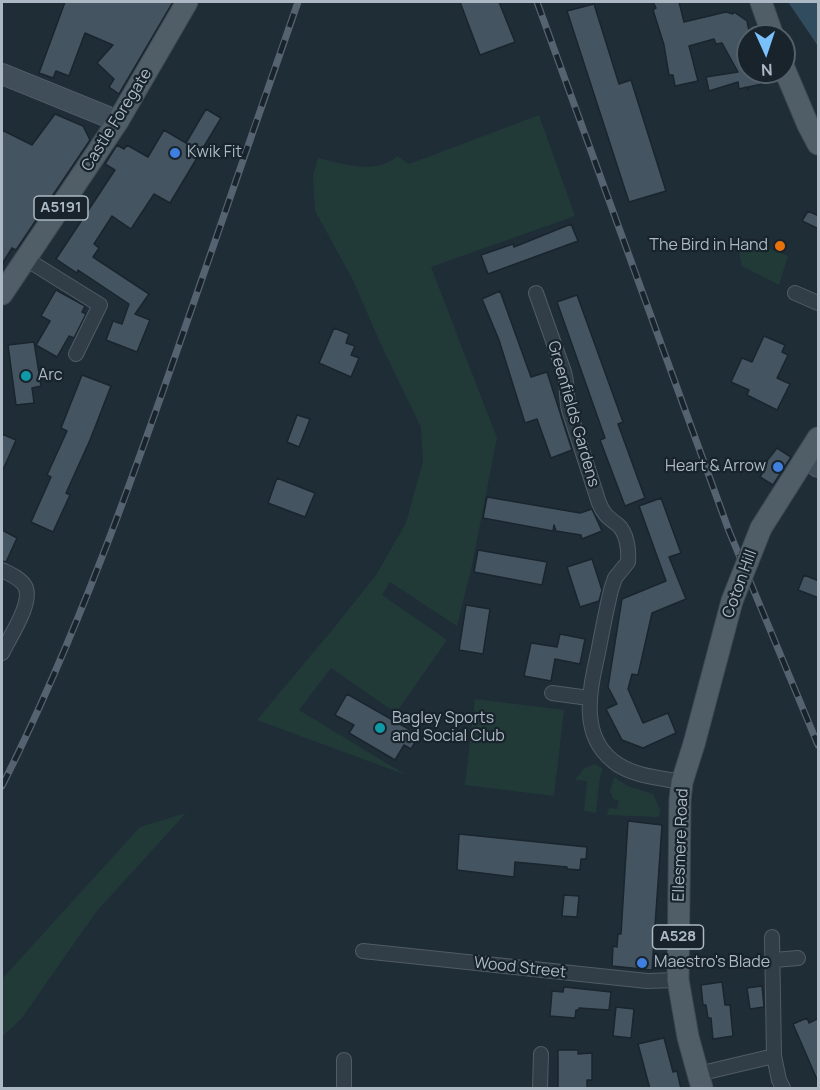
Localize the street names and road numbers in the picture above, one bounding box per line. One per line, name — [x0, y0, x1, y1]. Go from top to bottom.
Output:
street label: Castle Foregate — [78, 65, 156, 175]
road number: A5191 — [34, 196, 88, 220]
street label: Greenfields Gardens — [543, 339, 603, 489]
street label: Coton Hill — [719, 547, 761, 621]
street label: Ellesmere Road — [669, 788, 693, 902]
road number: A528 — [652, 925, 704, 949]
street label: Wood Street — [473, 954, 567, 982]

